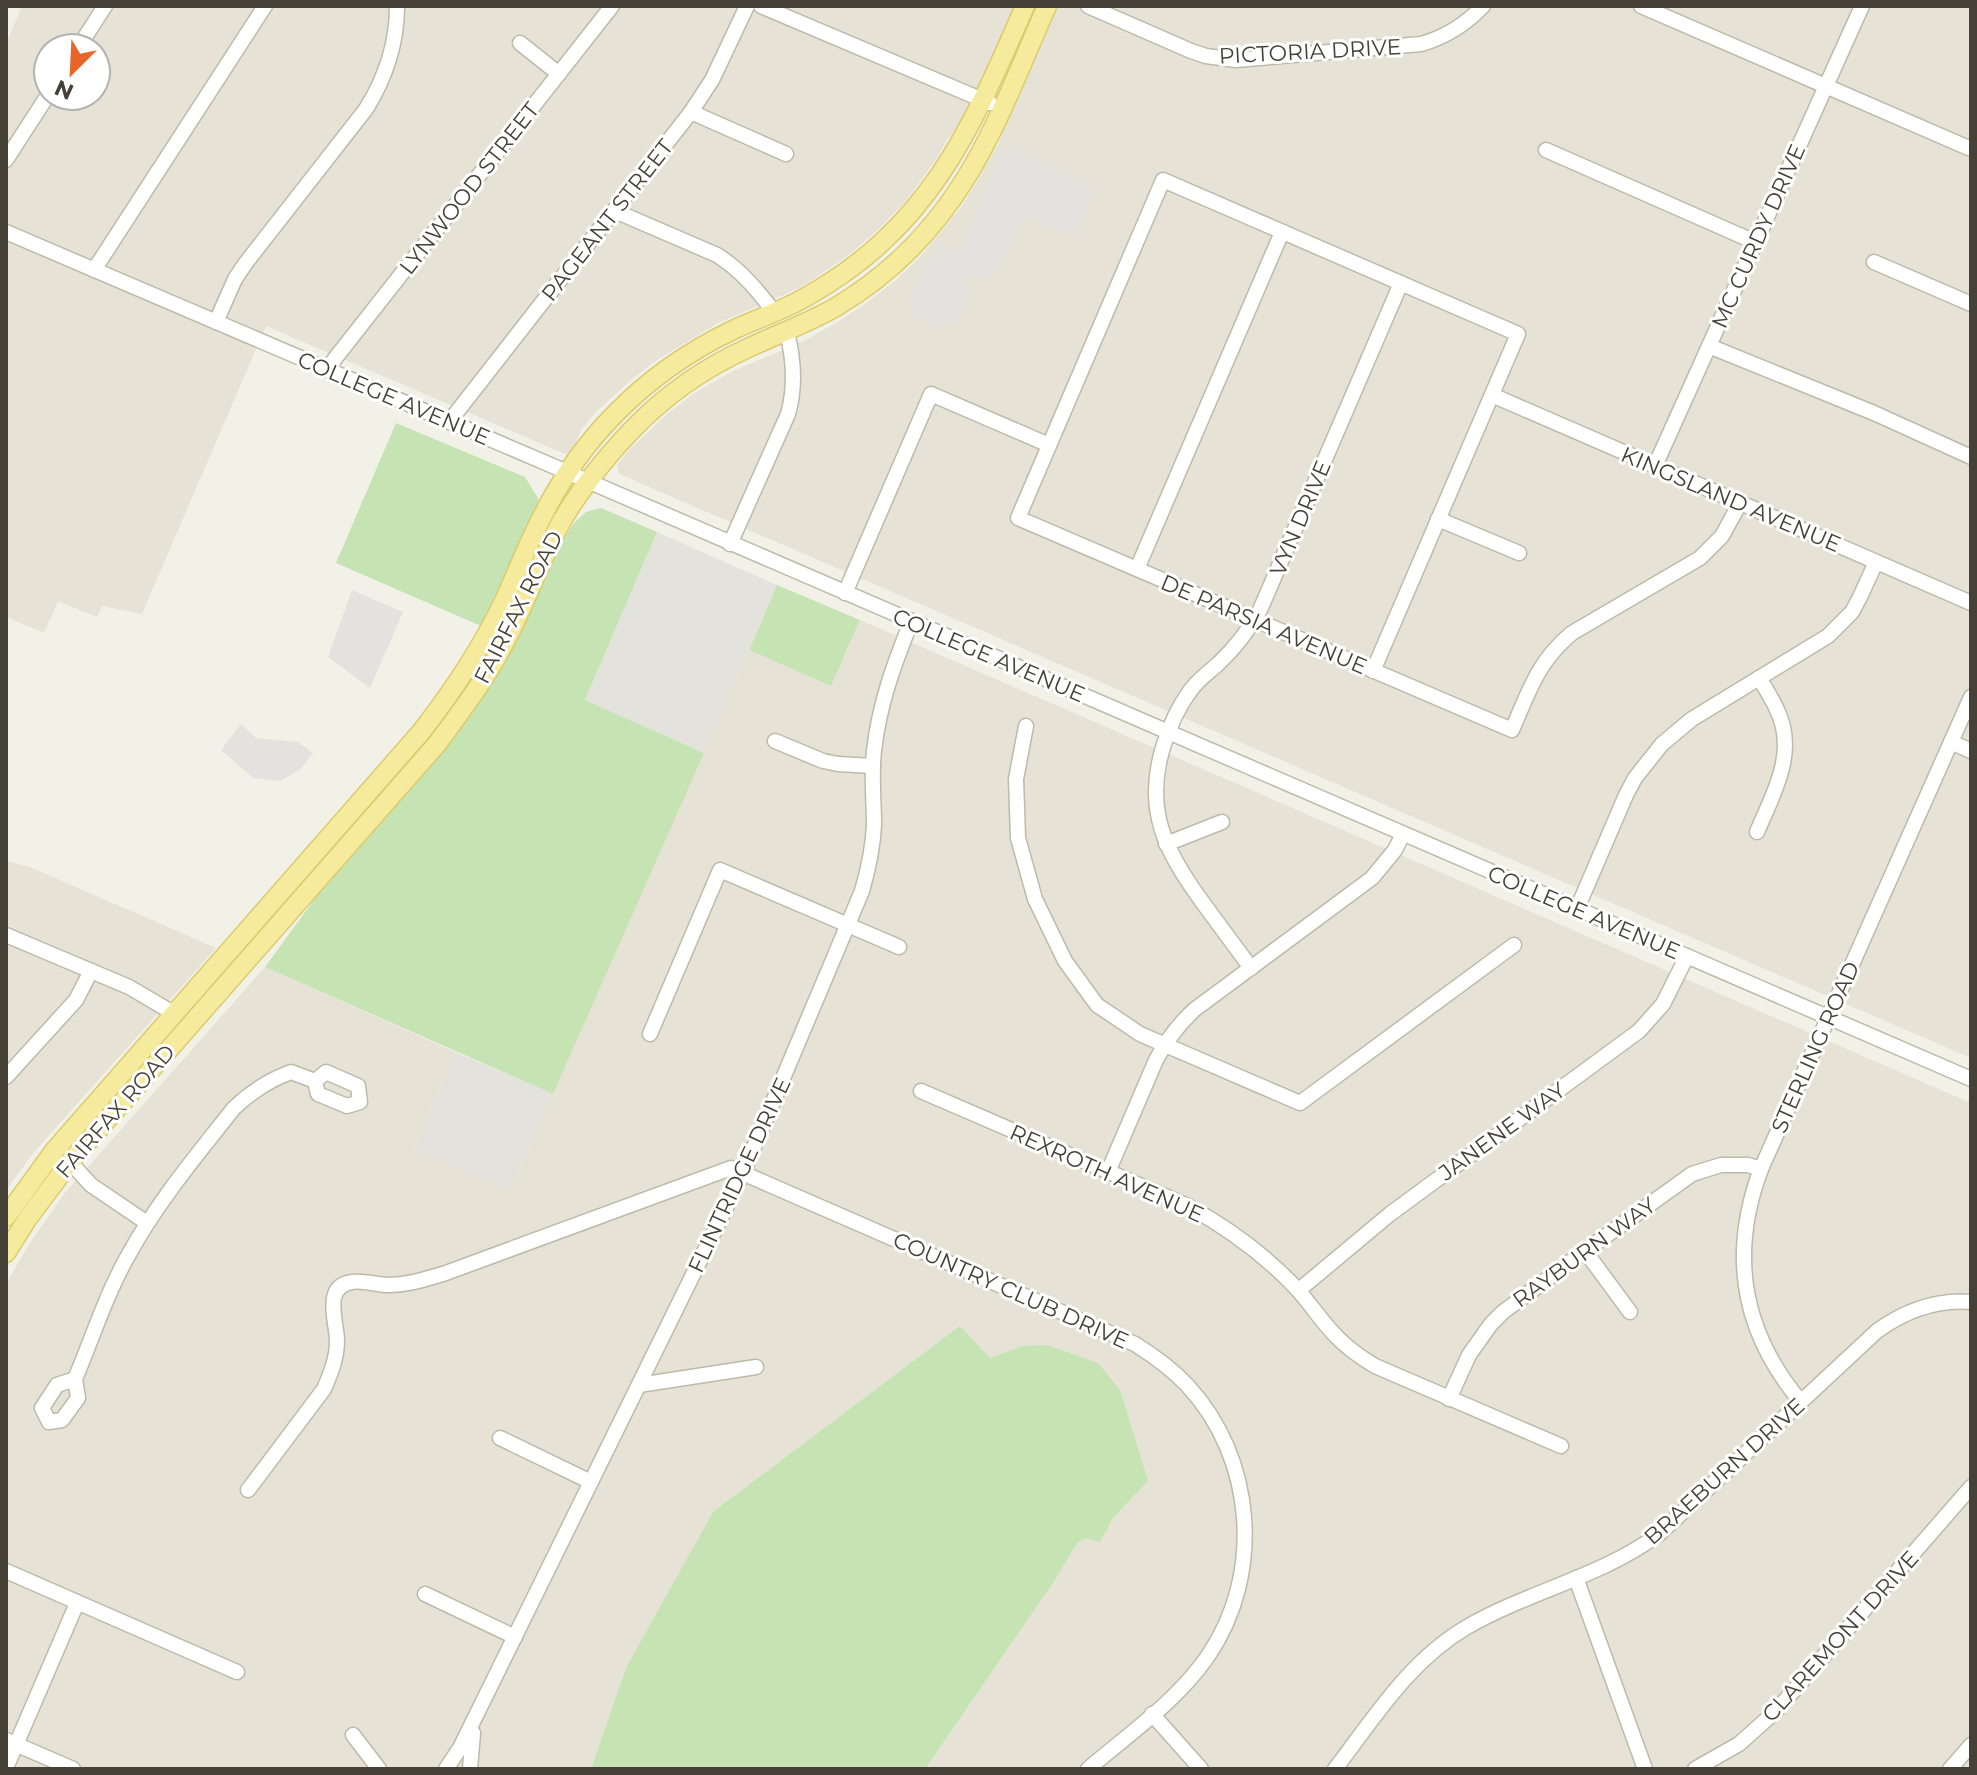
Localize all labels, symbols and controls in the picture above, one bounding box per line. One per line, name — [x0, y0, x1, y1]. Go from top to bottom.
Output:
north arrow — [32, 32, 112, 112]
street label: PICTORIA DRIVE — [1218, 33, 1402, 70]
text: N — [50, 74, 78, 106]
street label: LYNWOOD STREET — [394, 96, 545, 280]
street label: PAGEANT STREET — [536, 134, 679, 307]
street label: MC CURDY DRIVE — [1706, 140, 1811, 332]
street label: COLLEGE AVENUE — [294, 346, 494, 451]
street label: KINGSLAND AVENUE — [1617, 441, 1845, 558]
street label: VYN DRIVE — [1264, 457, 1337, 580]
street label: FAIRFAX ROAD — [468, 526, 569, 688]
street label: DE PARSIA AVENUE — [1157, 569, 1371, 680]
street label: COLLEGE AVENUE — [889, 603, 1089, 708]
street label: COLLEGE AVENUE — [1484, 860, 1684, 965]
street label: STERLING ROAD — [1766, 957, 1865, 1137]
street label: FAIRFAX ROAD — [50, 1039, 181, 1184]
street label: FLINTRIDGE DRIVE — [682, 1073, 797, 1277]
street label: JANENE WAY — [1433, 1076, 1571, 1187]
street label: REXROTH AVENUE — [1006, 1118, 1208, 1228]
street label: RAYBURN WAY — [1507, 1191, 1661, 1313]
street label: COUNTRY CLUB DRIVE — [889, 1226, 1133, 1355]
street label: BRAEBURN DRIVE — [1638, 1392, 1810, 1551]
street label: CLAREMONT DRIVE — [1756, 1545, 1924, 1727]

